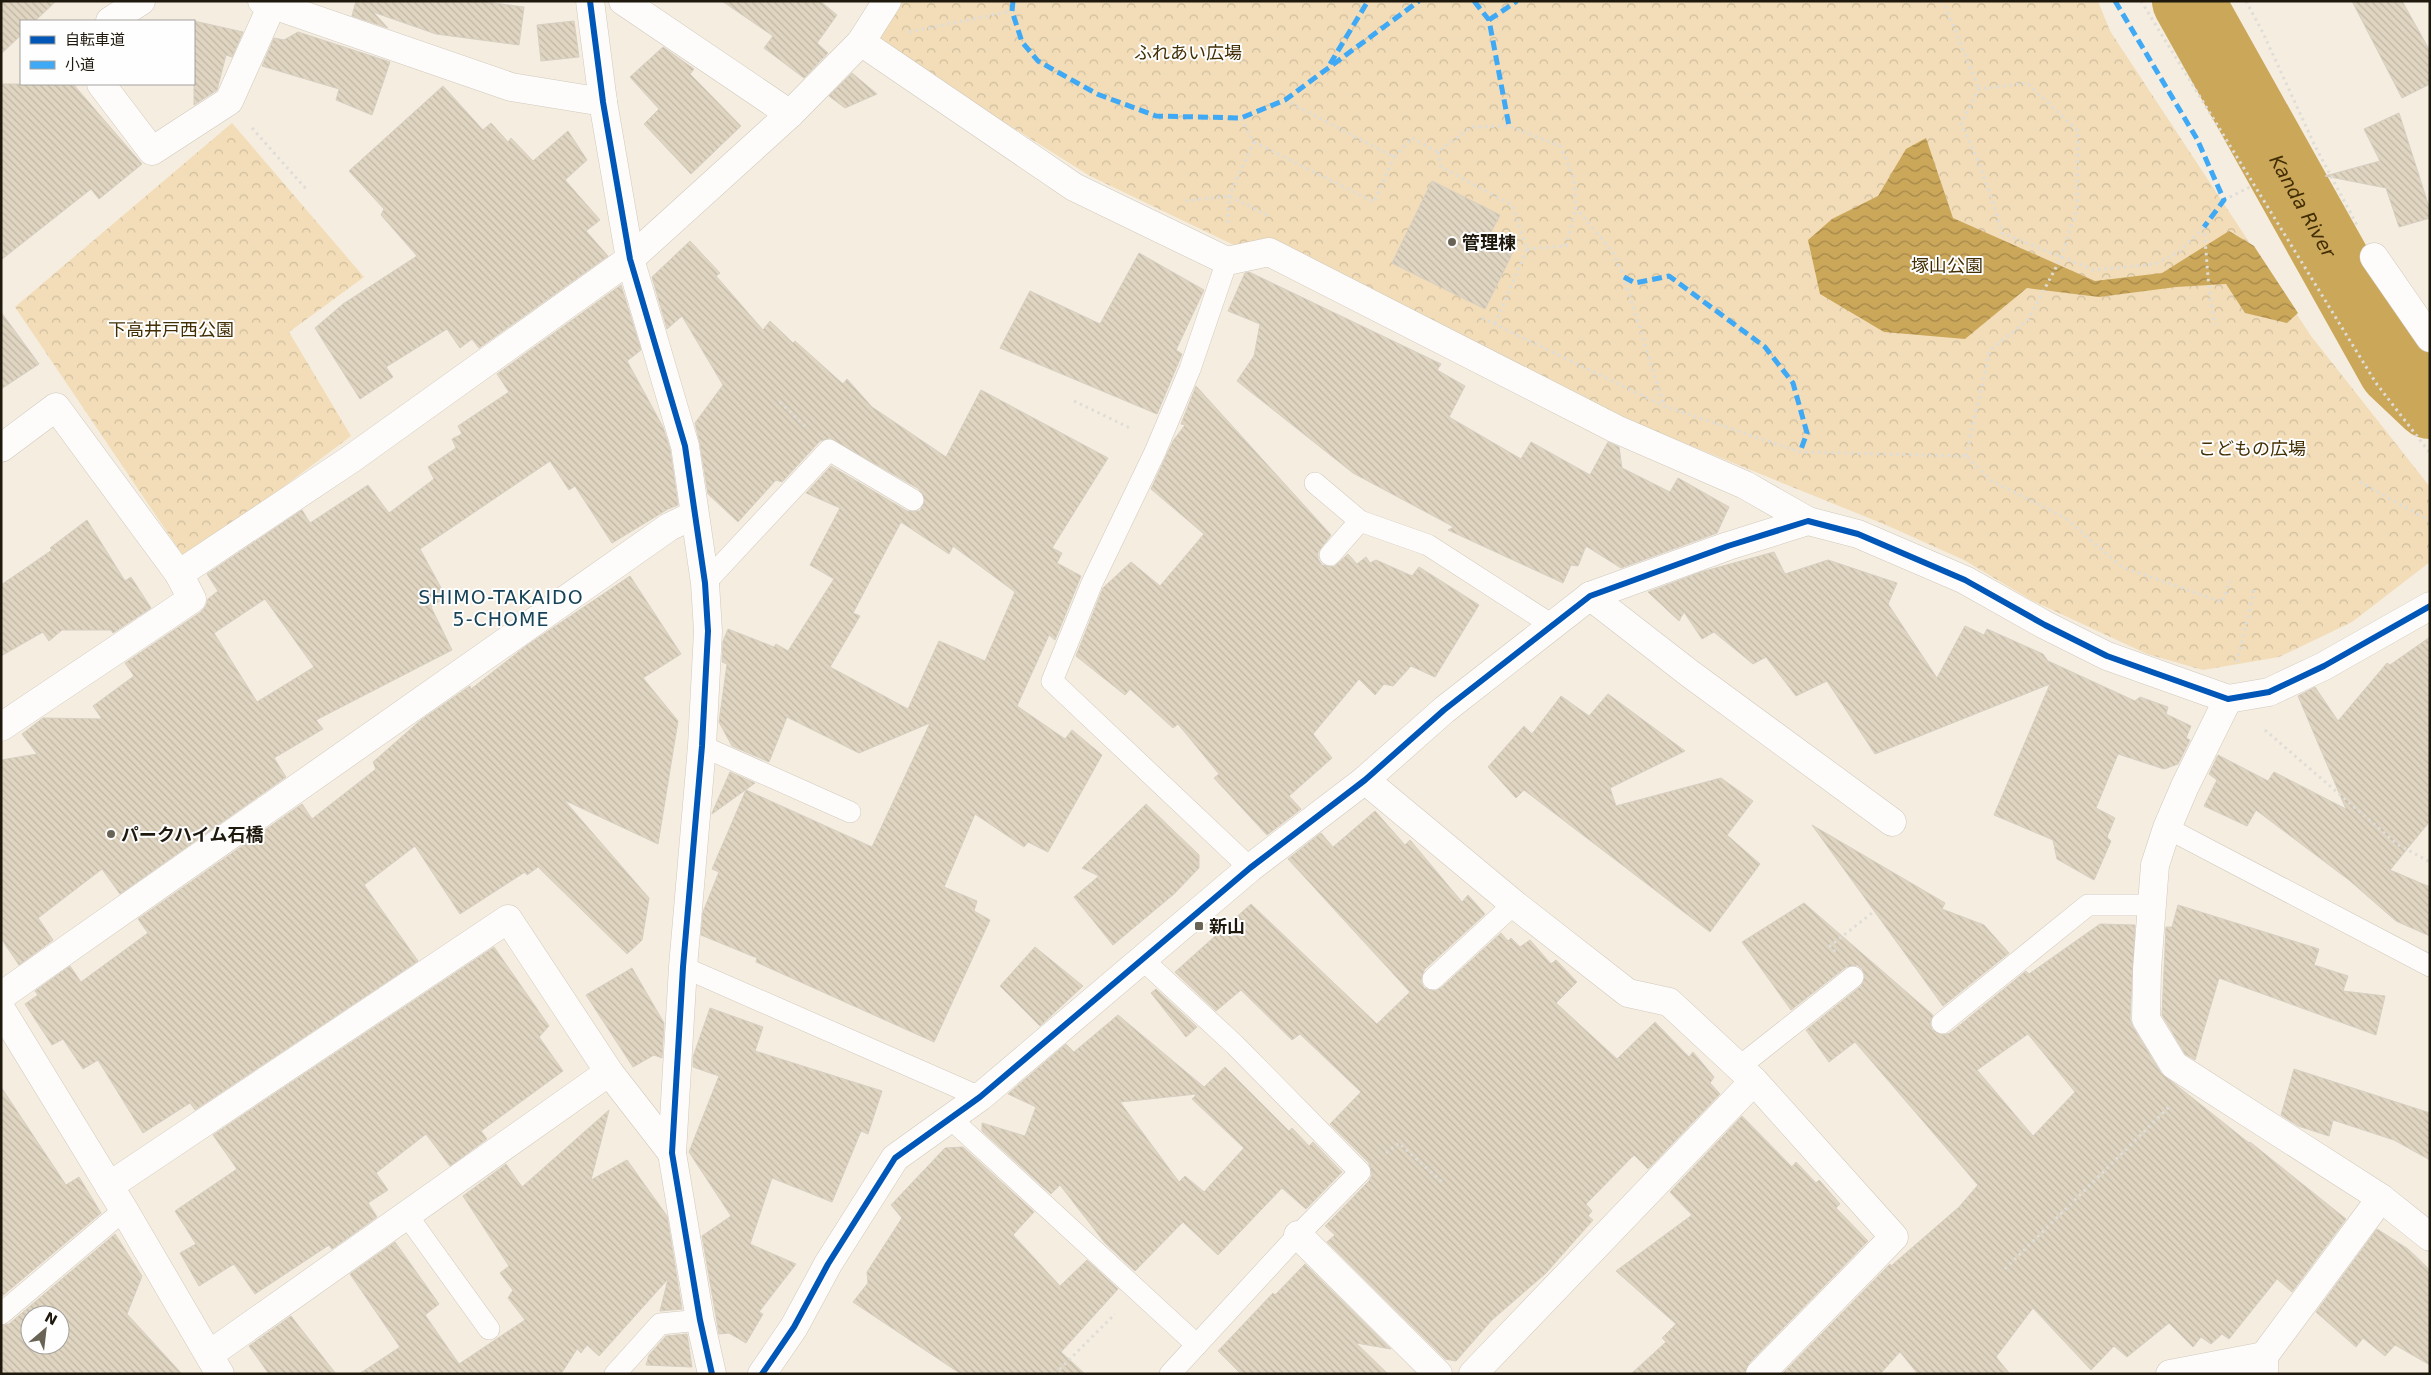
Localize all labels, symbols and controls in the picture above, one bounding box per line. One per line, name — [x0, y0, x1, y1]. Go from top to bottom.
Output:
legend — [20, 20, 195, 85]
text: 自転車道 — [65, 31, 125, 49]
park label: ふれあい広場 — [1134, 42, 1242, 63]
text: 小道 — [65, 56, 95, 74]
water label: Kanda River — [2265, 151, 2341, 262]
place label: 管理棟 — [1462, 232, 1516, 253]
marker: 管理棟 — [1446, 236, 1458, 248]
park label: 塚山公園 — [1911, 255, 1983, 276]
park label: 下高井戸西公園 — [108, 319, 234, 340]
park label: こどもの広場 — [2198, 438, 2306, 459]
district label: SHIMO-TAKAIDO 5-CHOME — [418, 586, 584, 630]
place label: パークハイム石橋 — [121, 824, 263, 845]
marker: パークハイム石橋 — [105, 828, 117, 840]
place label: 新山 — [1209, 916, 1245, 937]
marker: 新山 — [1193, 920, 1205, 932]
north arrow — [20, 1305, 70, 1355]
text: N — [42, 1309, 60, 1328]

